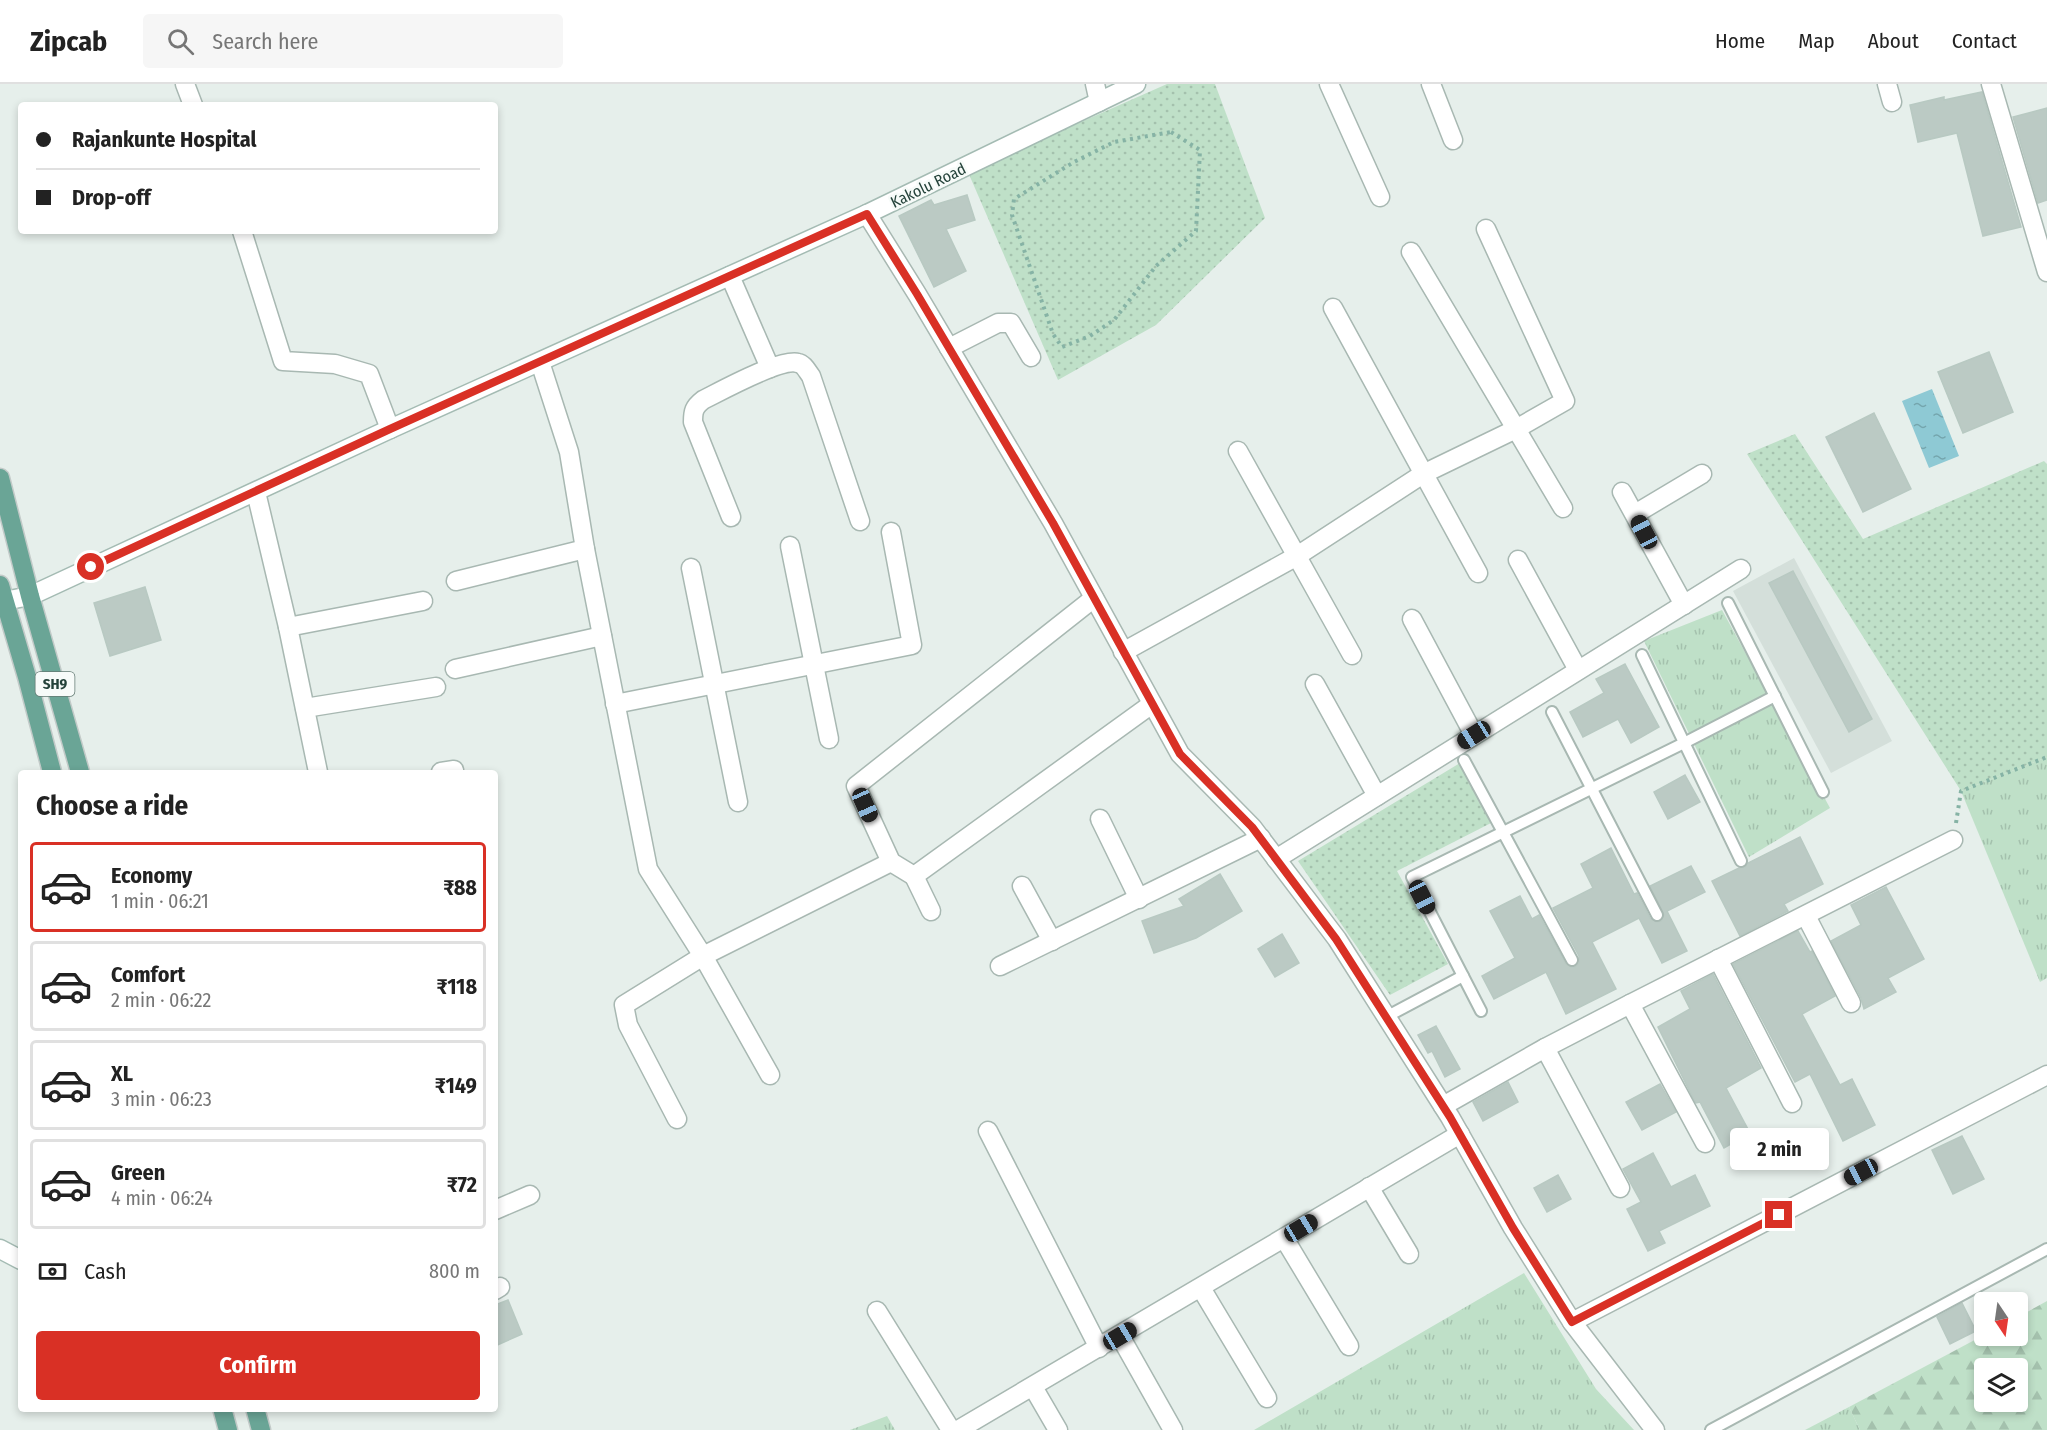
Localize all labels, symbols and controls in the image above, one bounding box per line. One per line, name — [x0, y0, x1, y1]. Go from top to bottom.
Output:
search box — [143, 14, 563, 68]
text: Zipcab — [30, 25, 107, 58]
icon: search — [164, 25, 197, 58]
text: Search here — [212, 28, 318, 55]
text: Home — [1715, 28, 1765, 54]
text: Map — [1798, 28, 1835, 54]
text: About — [1868, 28, 1919, 54]
text: Contact — [1952, 28, 2017, 54]
text: Rajankunte Hospital — [72, 126, 257, 153]
street label: Kakolu Road — [887, 159, 969, 212]
text: Drop-off — [72, 184, 151, 211]
car — [1628, 512, 1660, 552]
route start — [77, 553, 104, 580]
road number: SH9 — [36, 672, 74, 696]
car — [1454, 718, 1494, 752]
car — [849, 785, 881, 825]
text: Choose a ride — [36, 790, 188, 822]
icon: car — [39, 860, 93, 914]
text: Economy — [111, 862, 192, 889]
text: ₹88 — [443, 874, 477, 901]
car — [1406, 877, 1438, 917]
text: 1 min · 06:21 — [111, 889, 209, 913]
icon: car — [39, 959, 93, 1013]
text: Comfort — [111, 961, 185, 988]
text: ₹118 — [436, 973, 477, 1000]
text: 2 min · 06:22 — [111, 988, 211, 1012]
icon: car — [39, 1058, 93, 1112]
text: XL — [111, 1060, 133, 1087]
text: ₹149 — [435, 1072, 477, 1099]
text: 3 min · 06:23 — [111, 1087, 212, 1111]
callout: 2 min — [1730, 1128, 1828, 1170]
text: 2 min — [1757, 1137, 1802, 1161]
car — [1841, 1156, 1881, 1188]
icon: car — [39, 1157, 93, 1211]
text: Green — [111, 1159, 165, 1186]
text: ₹72 — [447, 1171, 477, 1198]
text: 4 min · 06:24 — [111, 1186, 213, 1210]
route end — [1765, 1201, 1792, 1228]
car — [1281, 1211, 1321, 1245]
icon: cash — [36, 1255, 69, 1288]
text: Cash — [84, 1258, 127, 1285]
text: 800 m — [429, 1259, 480, 1283]
north arrow — [1974, 1292, 2028, 1346]
map controls — [1974, 1292, 2028, 1412]
car — [1100, 1319, 1140, 1353]
button: Confirm — [36, 1331, 480, 1400]
button: layers — [1974, 1358, 2028, 1412]

